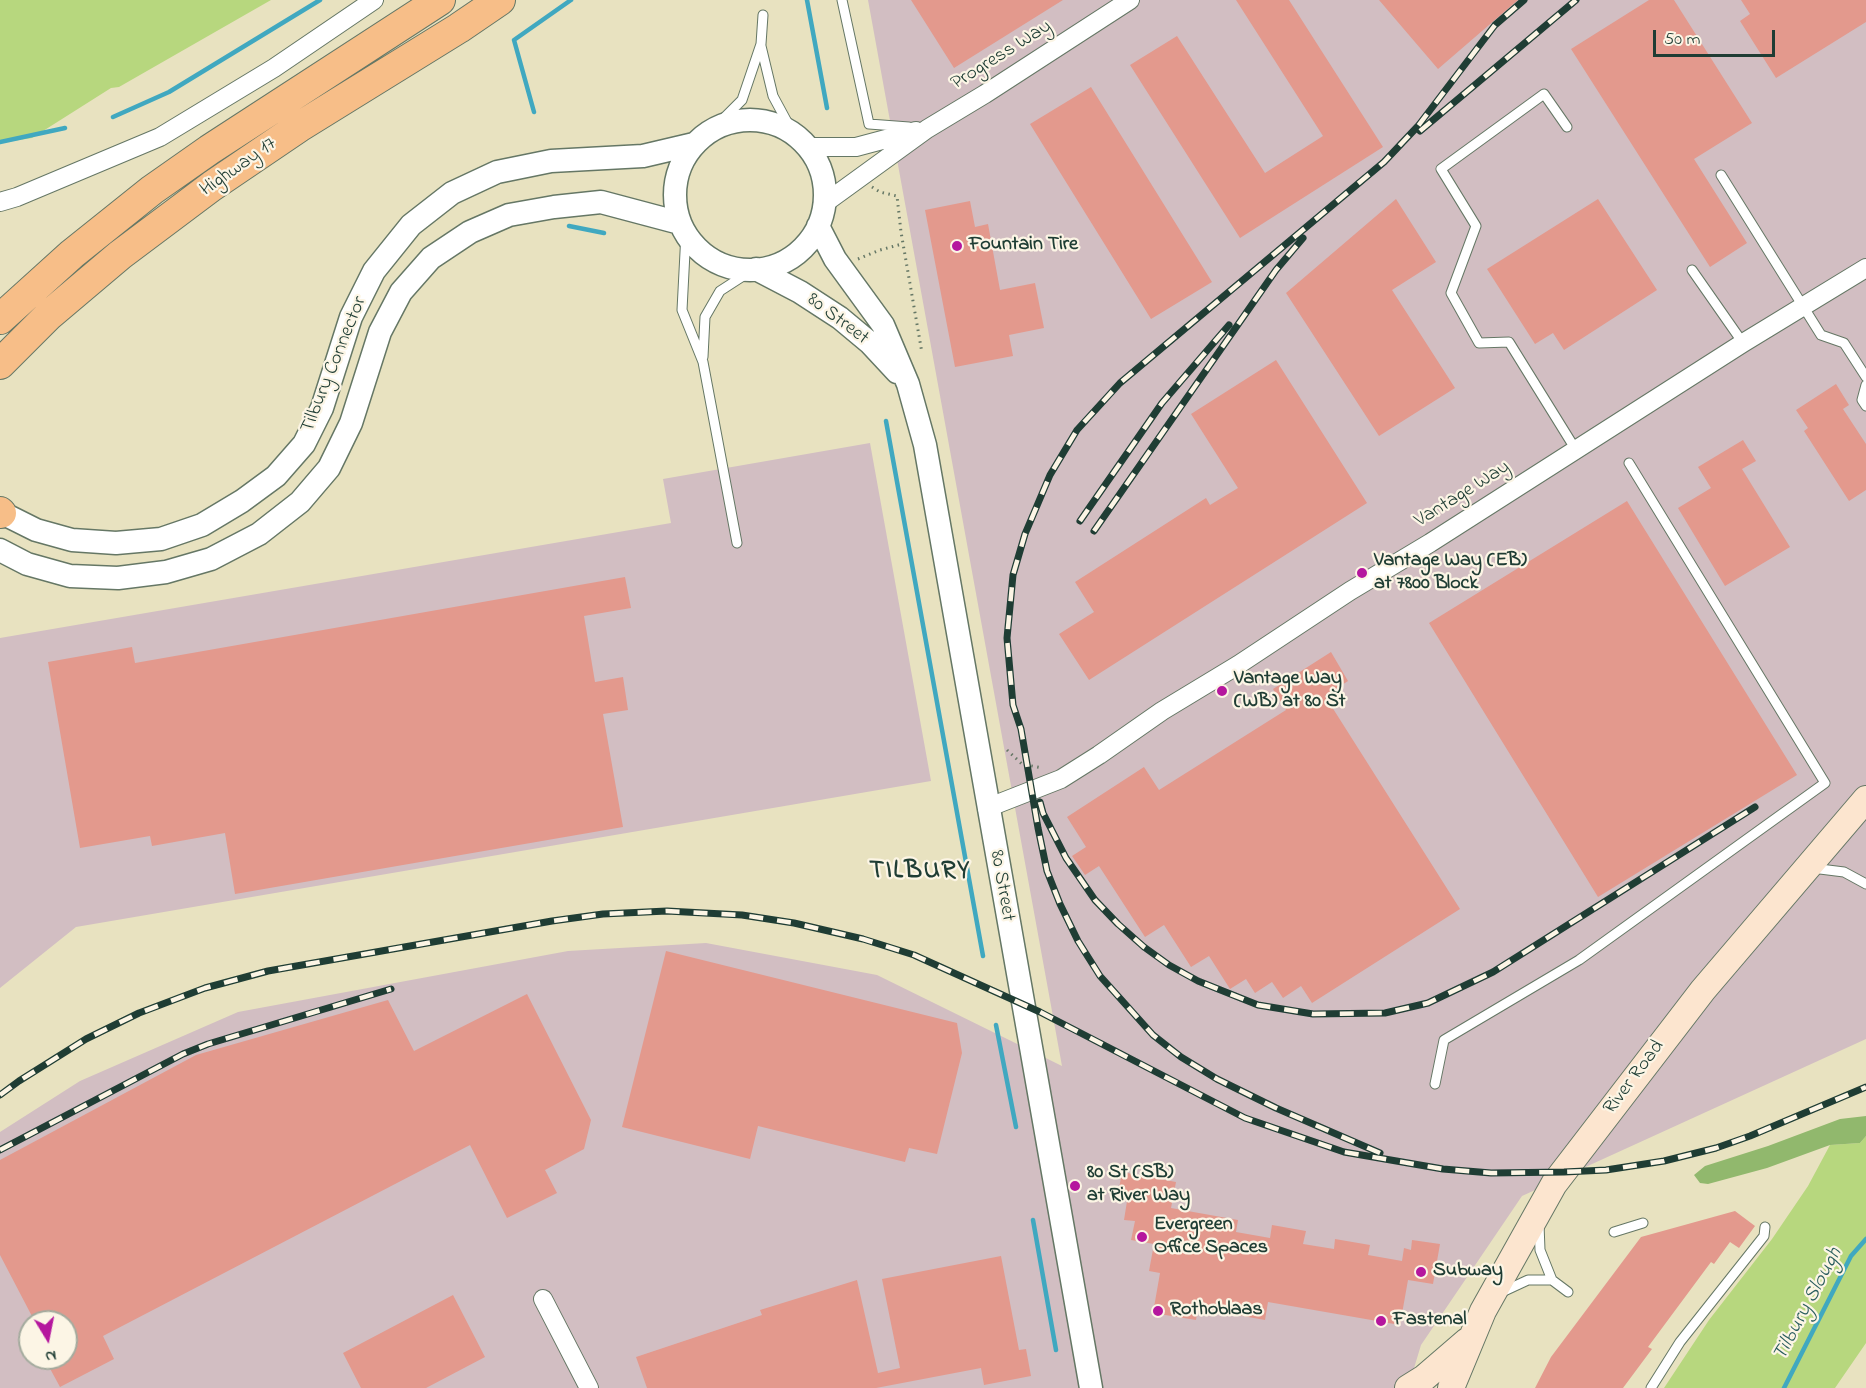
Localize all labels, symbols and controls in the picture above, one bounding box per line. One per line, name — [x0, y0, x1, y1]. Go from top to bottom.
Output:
street label: Progress Way — [947, 16, 1057, 96]
scale bar — [1656, 18, 1778, 56]
text: 50 m — [1664, 27, 1701, 53]
street label: Highway 17 — [196, 133, 282, 203]
place label: Fountain Tire — [969, 234, 1078, 258]
marker: Fountain Tire — [950, 239, 964, 253]
street label: 80 Street — [801, 289, 873, 351]
street label: Tilbury Connector — [297, 293, 373, 437]
street label: Vantage Way — [1411, 456, 1515, 534]
place label: Vantage Way (EB) at 7800 Block — [1374, 550, 1527, 597]
marker: Vantage Way (EB) at 7800 Block — [1355, 566, 1369, 580]
place label: Vantage Way (WB) at 80 St — [1234, 668, 1345, 715]
marker: Vantage Way (WB) at 80 St — [1215, 684, 1229, 698]
street label: 80 Street — [983, 849, 1019, 923]
district label: TILBURY — [869, 857, 971, 889]
street label: River Road — [1599, 1036, 1671, 1120]
place label: 80 St (SB) at River Way — [1087, 1162, 1190, 1209]
marker: 80 St (SB) at River Way — [1068, 1179, 1082, 1193]
place label: Evergreen Office Spaces — [1154, 1214, 1268, 1261]
marker: Evergreen Office Spaces — [1135, 1230, 1149, 1244]
water label: Tilbury Slough — [1769, 1244, 1849, 1366]
place label: Subway — [1433, 1260, 1503, 1284]
marker: Subway — [1414, 1265, 1428, 1279]
place label: Rothoblaas — [1170, 1299, 1263, 1323]
marker: Rothoblaas — [1151, 1304, 1165, 1318]
place label: Fastenal — [1393, 1309, 1467, 1333]
north arrow — [18, 1310, 78, 1370]
marker: Fastenal — [1374, 1314, 1388, 1328]
text: N — [43, 1343, 58, 1369]

